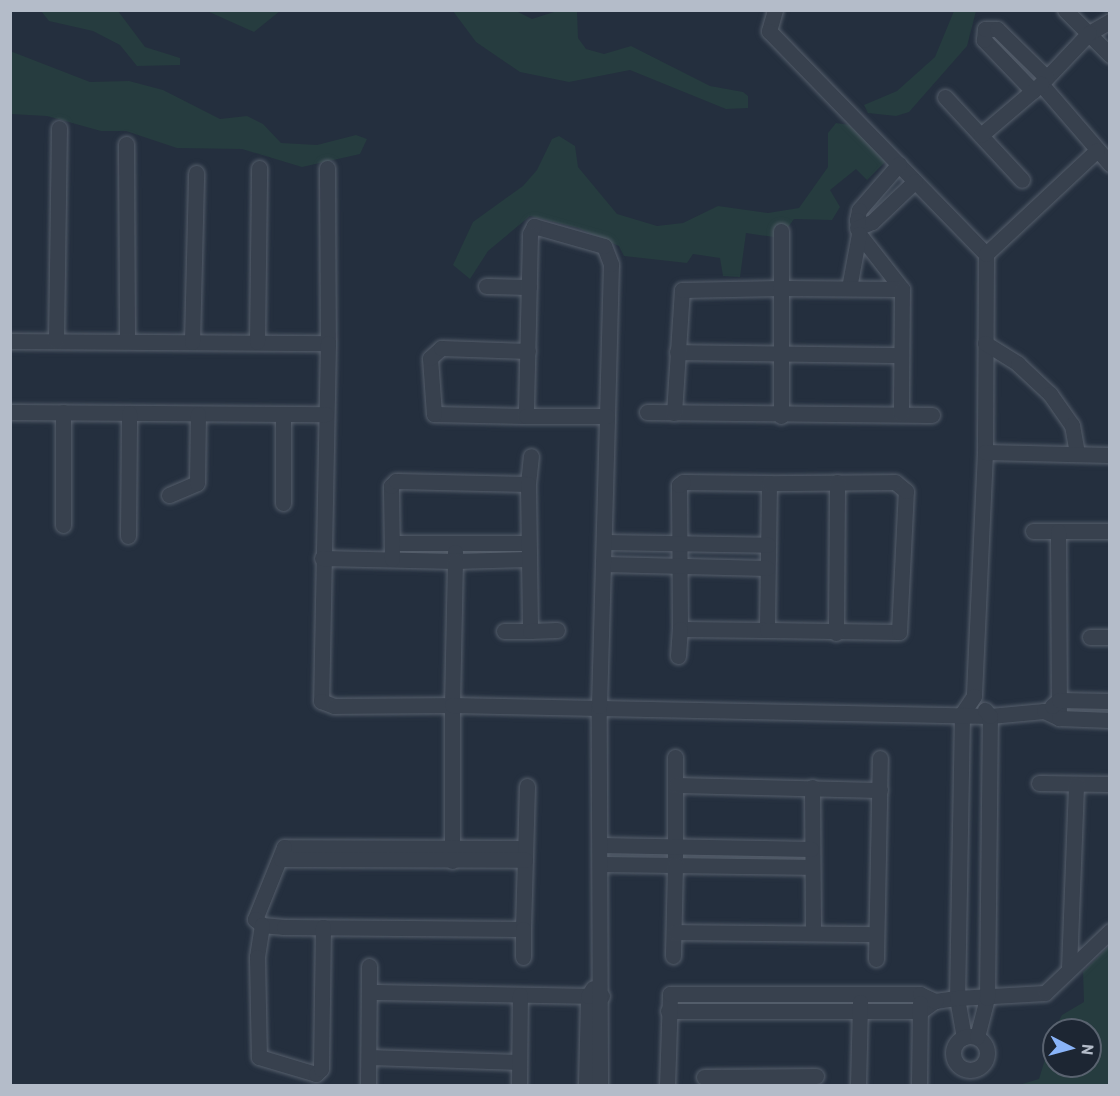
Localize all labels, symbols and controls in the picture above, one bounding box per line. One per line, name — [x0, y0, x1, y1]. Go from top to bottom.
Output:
north arrow — [1042, 1018, 1102, 1078]
text: N — [1078, 1043, 1098, 1056]

